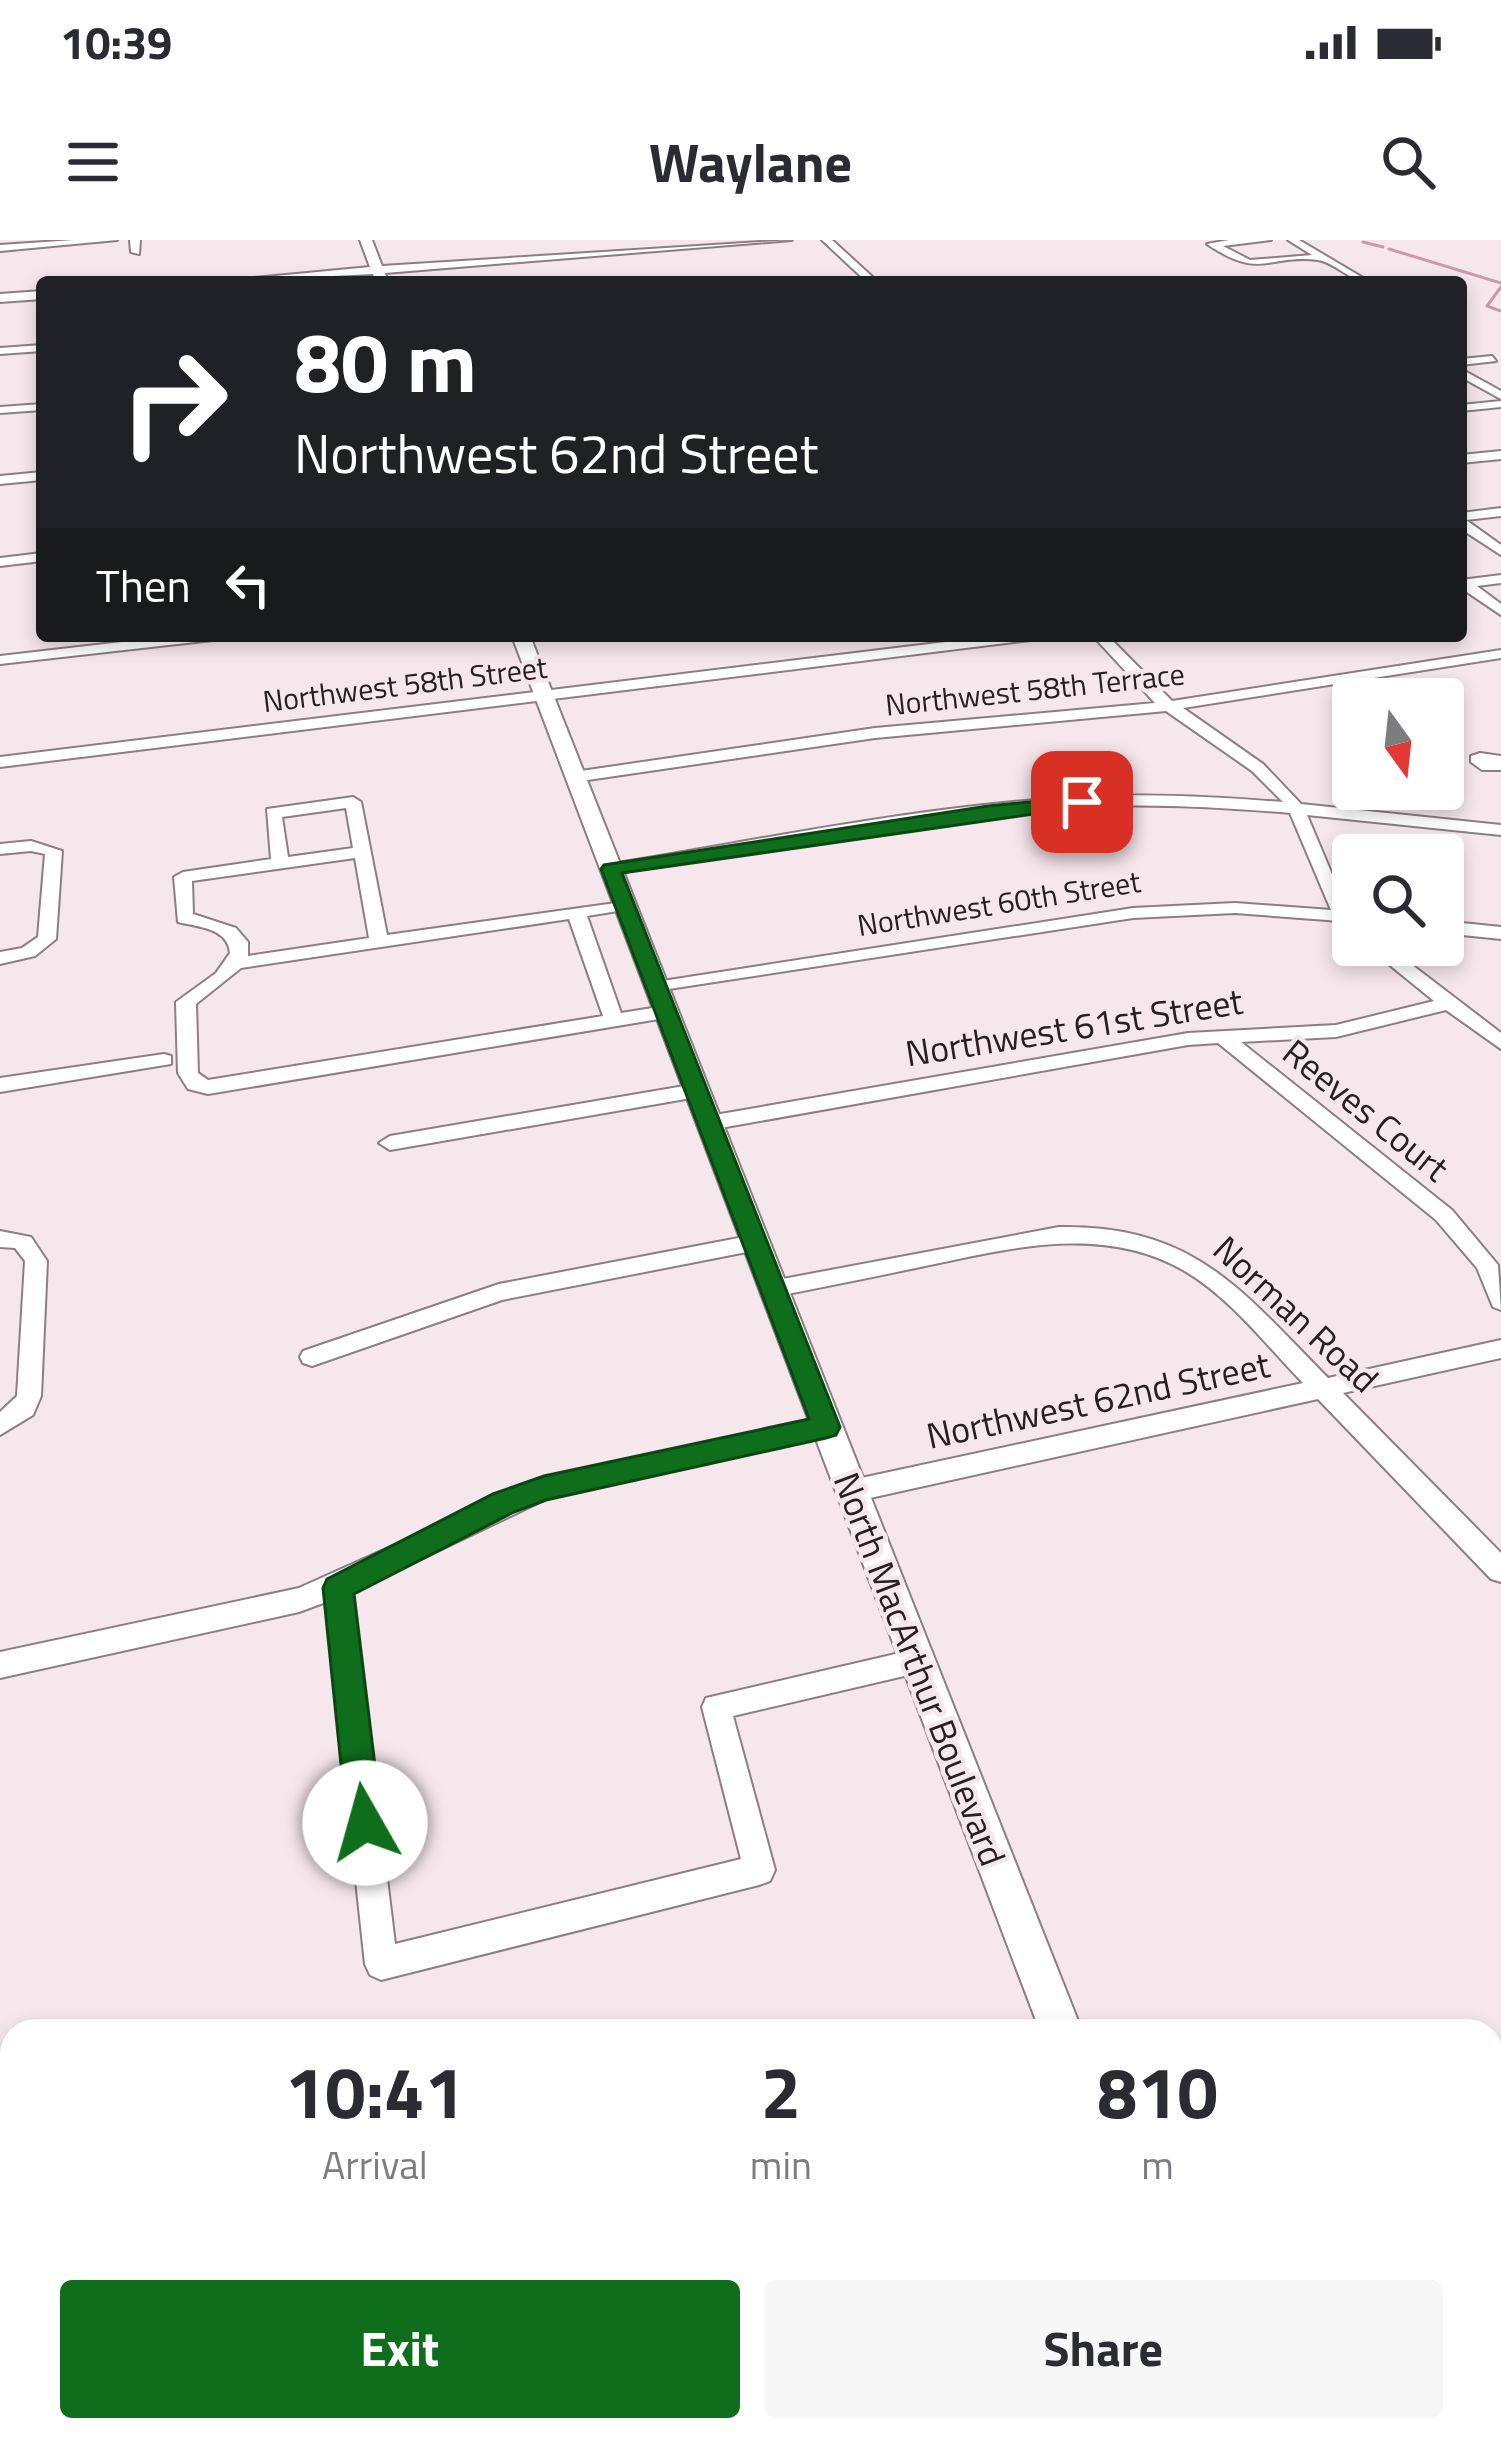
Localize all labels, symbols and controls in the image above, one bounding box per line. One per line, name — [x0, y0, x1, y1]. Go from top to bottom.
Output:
text: 10:39 — [60, 8, 172, 76]
text: Waylane — [649, 121, 852, 203]
icon: menu — [60, 129, 126, 195]
icon: search — [1375, 129, 1441, 195]
text: 80 m — [294, 297, 477, 425]
icon: right — [96, 324, 252, 480]
text: Northwest 62nd Street — [294, 412, 818, 494]
text: Then — [96, 551, 191, 619]
icon: left — [215, 552, 281, 618]
street label: Northwest 58th Street — [260, 644, 550, 724]
street label: Northwest 58th Terrace — [883, 650, 1187, 728]
north arrow — [1332, 678, 1464, 810]
map controls — [1332, 678, 1464, 966]
pin — [1031, 751, 1133, 853]
icon: arrive — [1049, 769, 1115, 835]
button: search — [1332, 834, 1464, 966]
street label: Northwest 60th Street — [854, 858, 1144, 948]
street label: Northwest 61st Street — [901, 973, 1247, 1080]
street label: Reeves Court — [1271, 1025, 1462, 1194]
street label: Norman Road — [1201, 1222, 1392, 1405]
street label: Northwest 62nd Street — [921, 1336, 1275, 1463]
street label: North MacArthur Boulevard — [820, 1464, 1021, 1874]
position arrow — [302, 1760, 428, 1886]
text: 10:41 — [285, 2036, 465, 2146]
text: 2 — [761, 2036, 801, 2146]
text: 810 — [1097, 2036, 1218, 2146]
text: Arrival — [322, 2135, 428, 2194]
text: min — [750, 2135, 812, 2194]
text: m — [1141, 2135, 1174, 2194]
button: Exit — [60, 2280, 740, 2418]
button: Share — [764, 2280, 1443, 2418]

